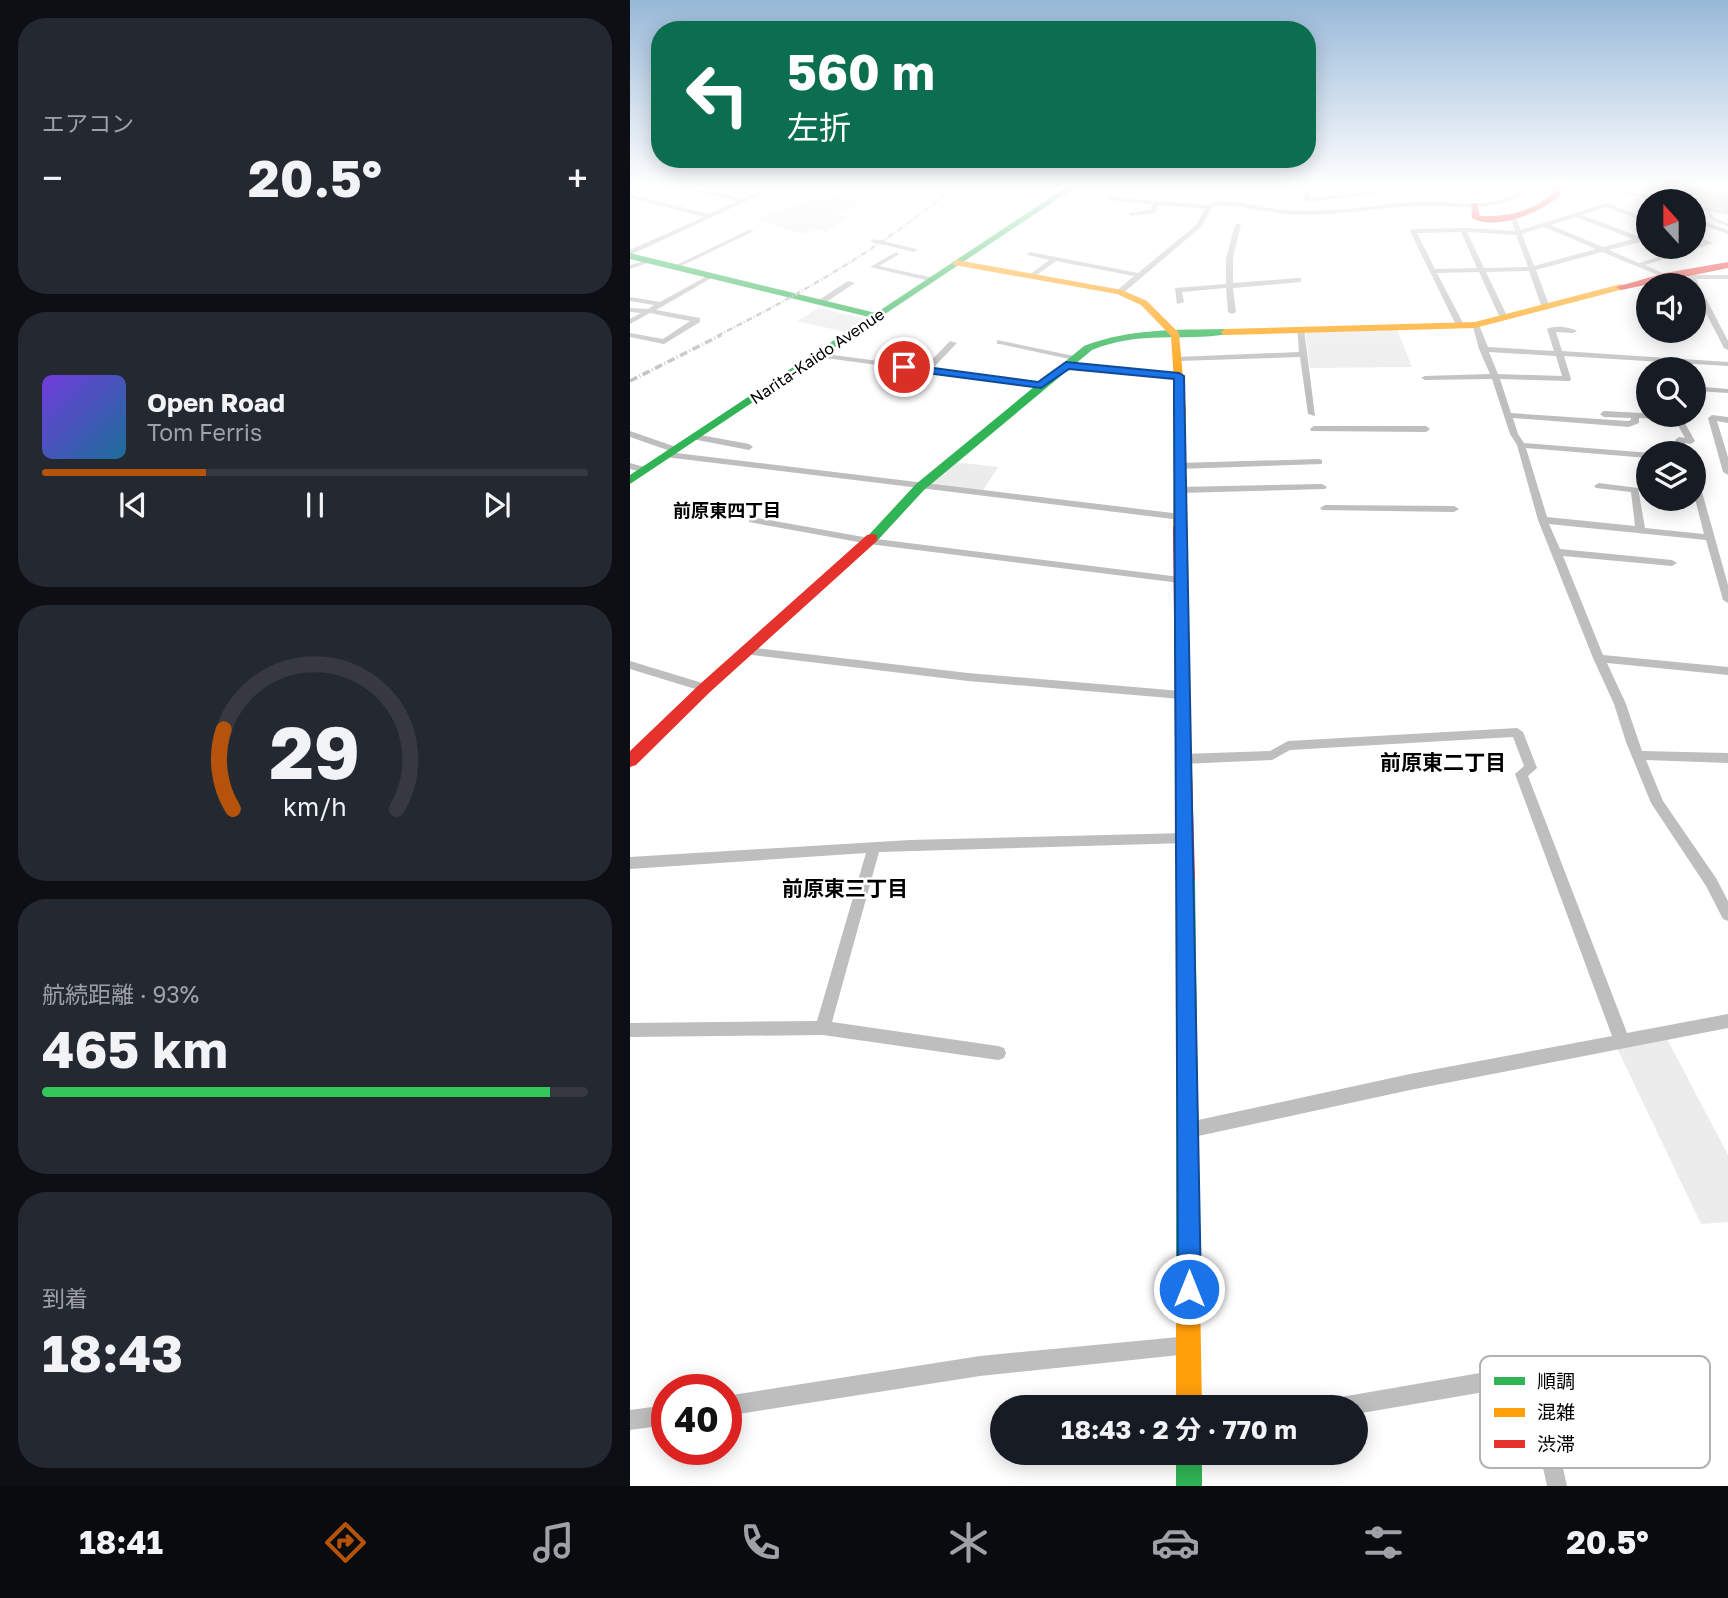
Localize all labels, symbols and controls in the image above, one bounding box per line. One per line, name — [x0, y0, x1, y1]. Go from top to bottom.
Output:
text: 560 m — [787, 42, 935, 101]
icon: left — [672, 49, 763, 140]
text: 左折 — [787, 108, 851, 146]
text: エアコン — [42, 109, 134, 137]
text: 20.5° — [248, 146, 382, 208]
text: − — [42, 155, 63, 200]
text: + — [567, 155, 588, 200]
north arrow — [1636, 189, 1706, 259]
map controls — [1636, 189, 1706, 511]
button: sound — [1636, 273, 1706, 343]
street label: Narita-Kaido Avenue — [746, 304, 888, 408]
pin — [874, 337, 934, 397]
icon: arrive — [885, 348, 923, 386]
button: search — [1636, 357, 1706, 427]
text: Open Road — [147, 387, 285, 418]
text: Tom Ferris — [147, 418, 262, 446]
button: layers — [1636, 441, 1706, 511]
icon: previous — [114, 486, 152, 524]
icon: pause — [296, 486, 334, 524]
icon: next — [478, 486, 516, 524]
district label: 前原東四丁目 — [673, 499, 781, 521]
text: 29 — [270, 708, 360, 795]
district label: 前原東二丁目 — [1380, 749, 1506, 775]
text: km/h — [283, 791, 347, 822]
district label: 前原東三丁目 — [782, 875, 908, 901]
text: 航続距離 · 93% — [42, 980, 199, 1008]
text: 465 km — [42, 1017, 228, 1079]
position arrow — [1152, 1252, 1226, 1326]
text: 到着 — [42, 1284, 88, 1312]
text: 18:43 — [42, 1321, 183, 1383]
legend — [1480, 1356, 1710, 1468]
text: 順調 — [1537, 1369, 1575, 1392]
speed limit sign: 40 — [651, 1374, 742, 1465]
text: 混雑 — [1537, 1400, 1575, 1423]
text: 18:43 · 2 分 · 770 m — [1061, 1414, 1297, 1445]
text: 渋滞 — [1537, 1432, 1575, 1455]
icon: directions — [321, 1518, 370, 1567]
icon: music — [529, 1518, 578, 1567]
icon: phone — [736, 1518, 785, 1567]
icon: climate — [944, 1518, 993, 1567]
icon: car — [1151, 1518, 1200, 1567]
icon: filters — [1359, 1518, 1408, 1567]
text: 18:41 — [79, 1523, 163, 1561]
text: 20.5° — [1566, 1523, 1649, 1561]

